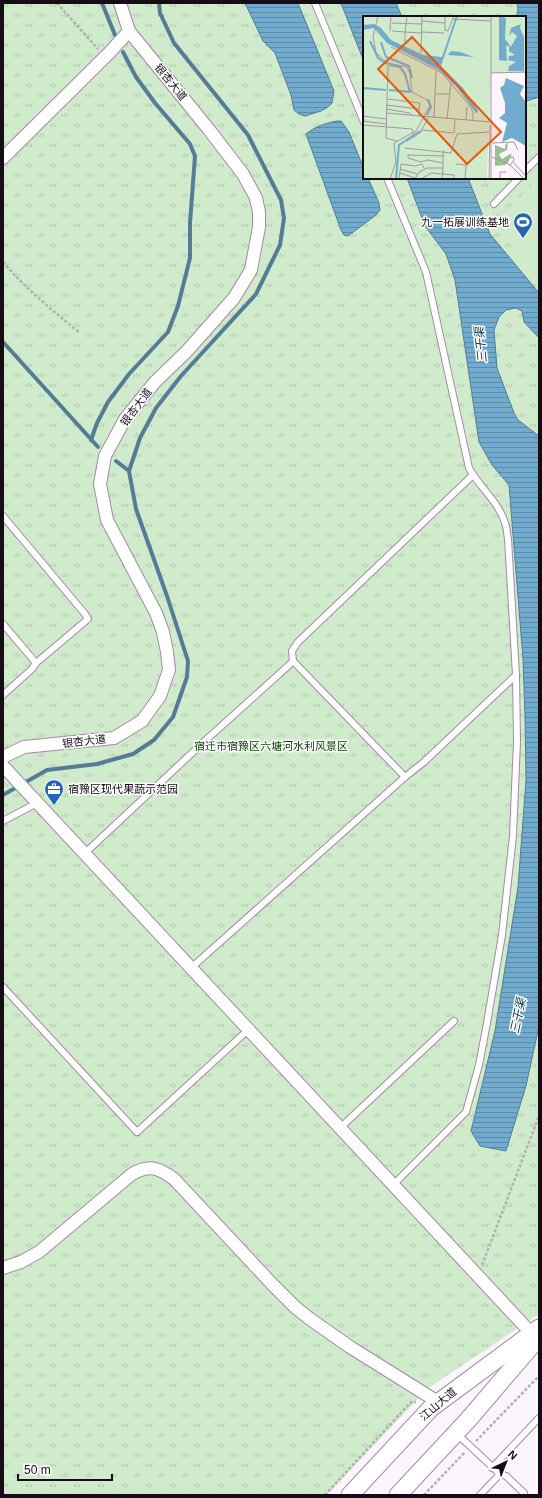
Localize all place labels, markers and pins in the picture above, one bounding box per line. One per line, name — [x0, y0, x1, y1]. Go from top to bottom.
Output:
sports icon: 九一拓展训练基地 — [512, 211, 534, 239]
place label: 九一拓展训练基地 — [421, 216, 509, 228]
office icon: 宿豫区现代果蔬示范园 — [43, 778, 65, 806]
place label: 宿豫区现代果蔬示范园 — [68, 783, 178, 795]

